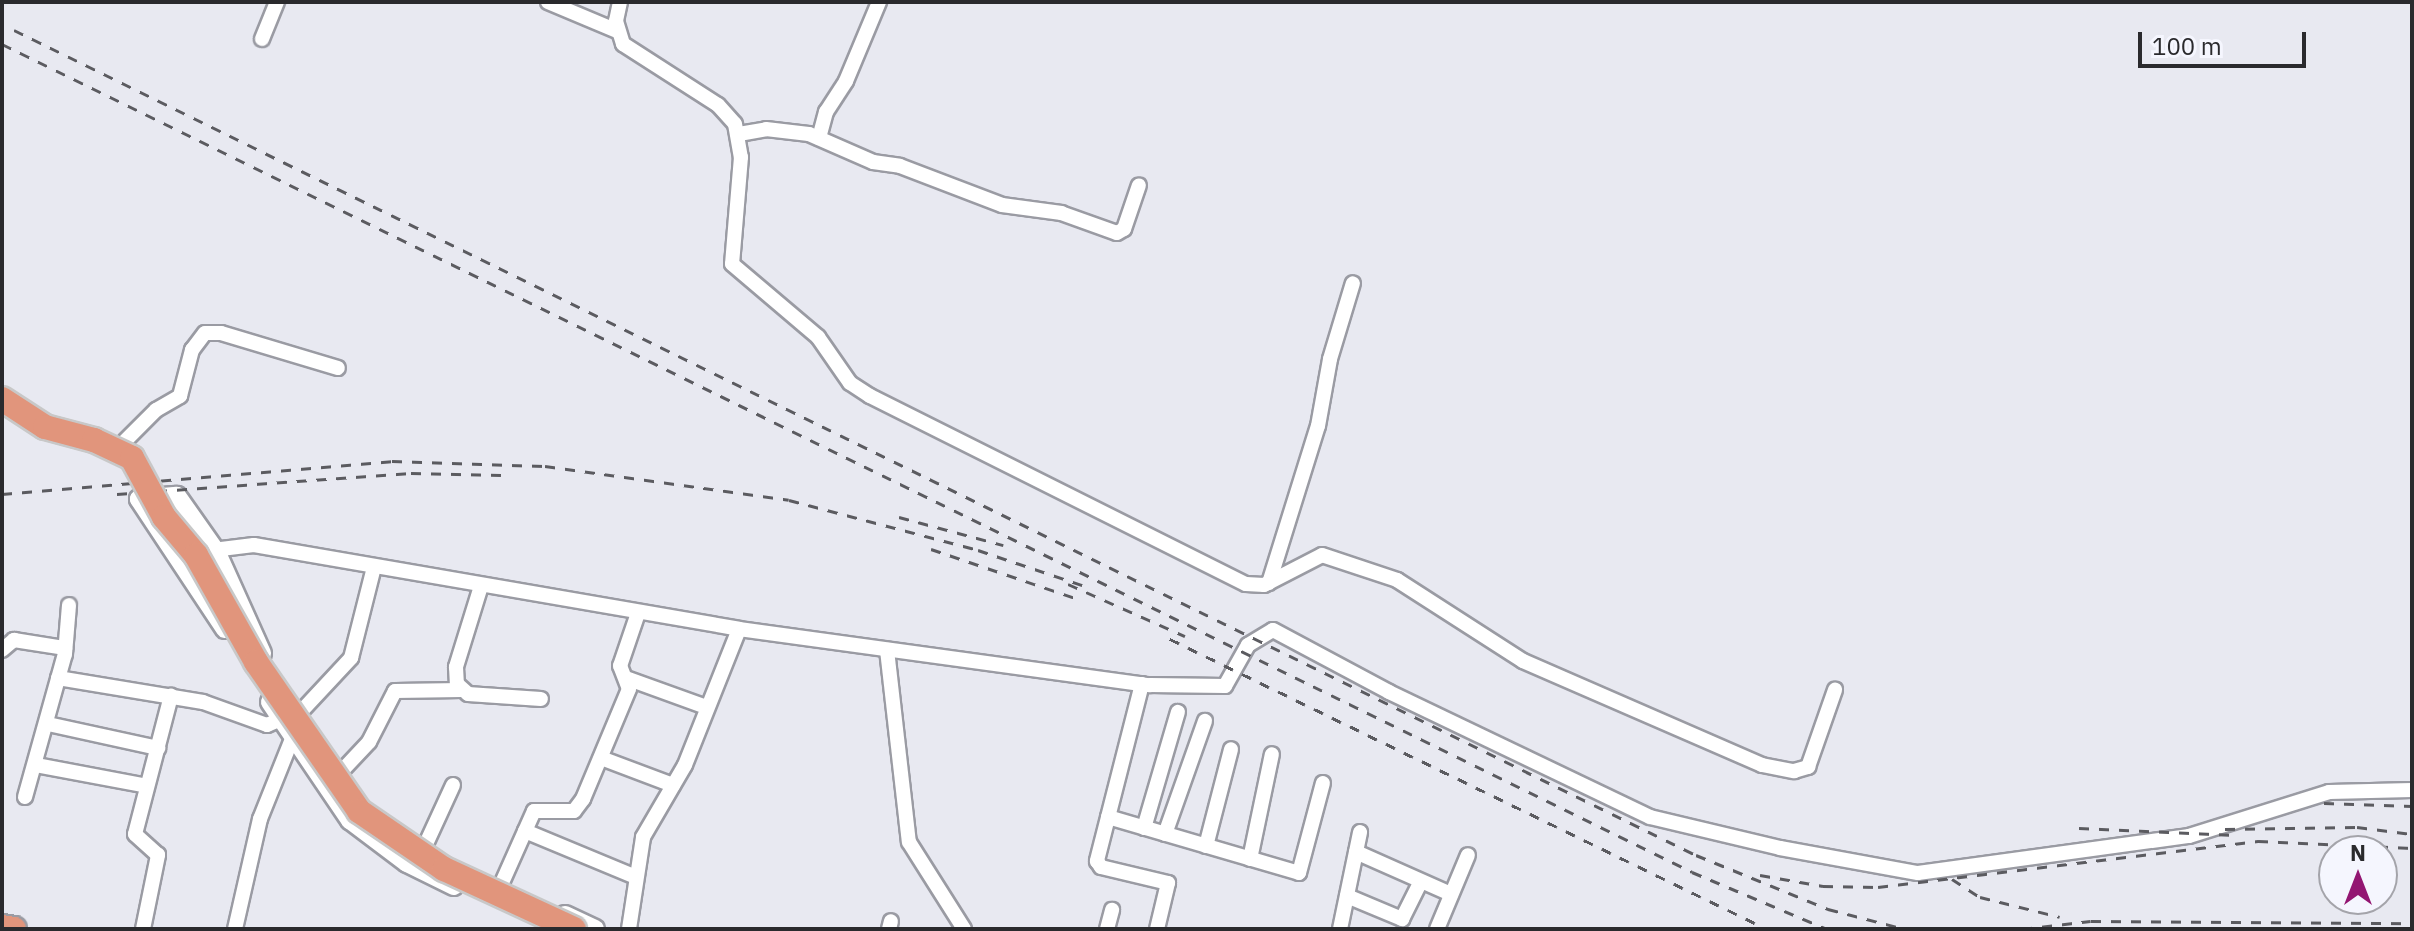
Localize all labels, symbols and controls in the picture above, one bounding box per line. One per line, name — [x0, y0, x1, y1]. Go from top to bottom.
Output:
scale bar — [2142, 16, 2310, 66]
text: 100 m — [2152, 30, 2222, 62]
north arrow — [2318, 835, 2398, 915]
text: N — [2350, 838, 2366, 867]

